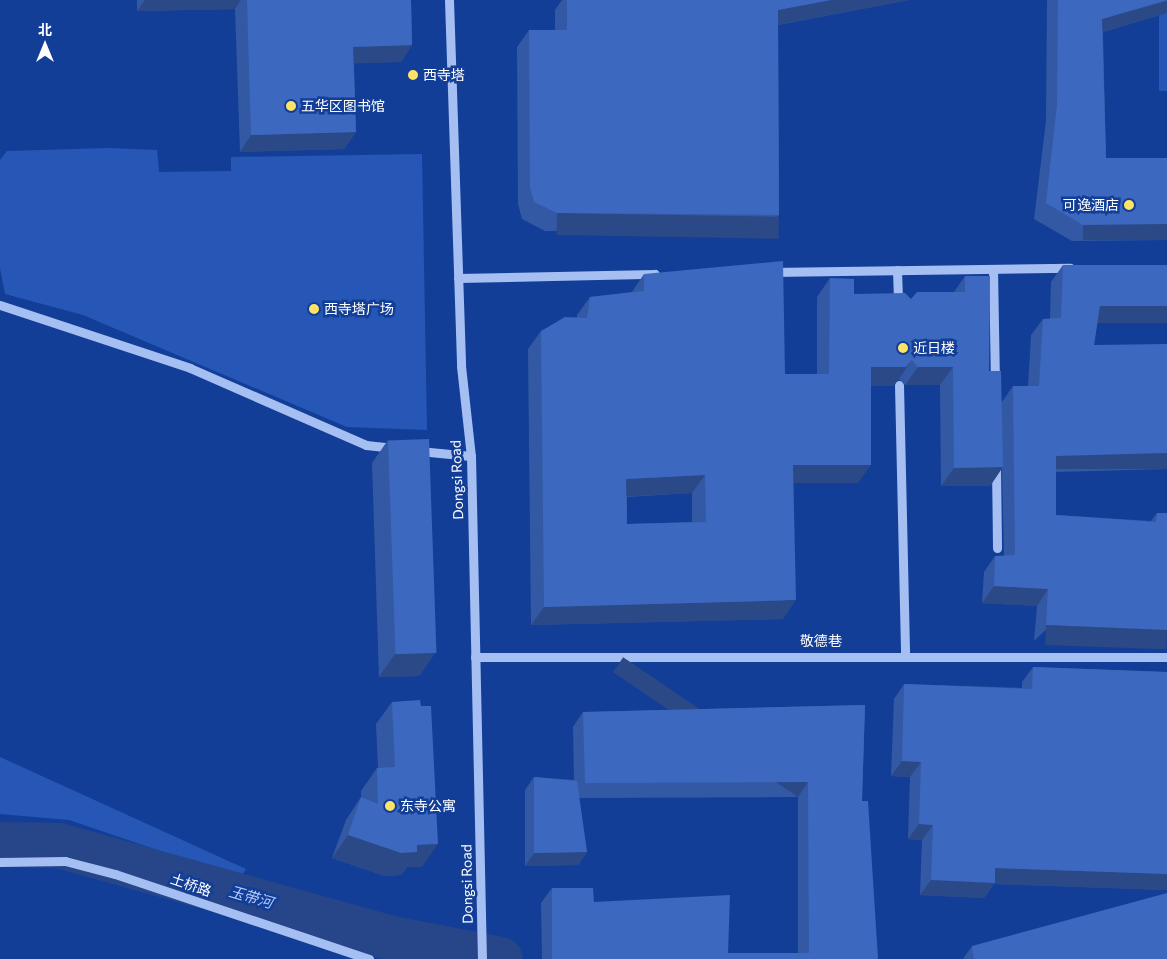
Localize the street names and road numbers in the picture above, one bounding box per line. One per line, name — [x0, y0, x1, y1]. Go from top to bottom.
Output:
street label: Dongsi Road — [447, 440, 467, 520]
street label: 敬德巷 — [800, 633, 842, 649]
street label: Dongsi Road — [458, 844, 476, 924]
street label: 土桥路 — [168, 870, 214, 900]

